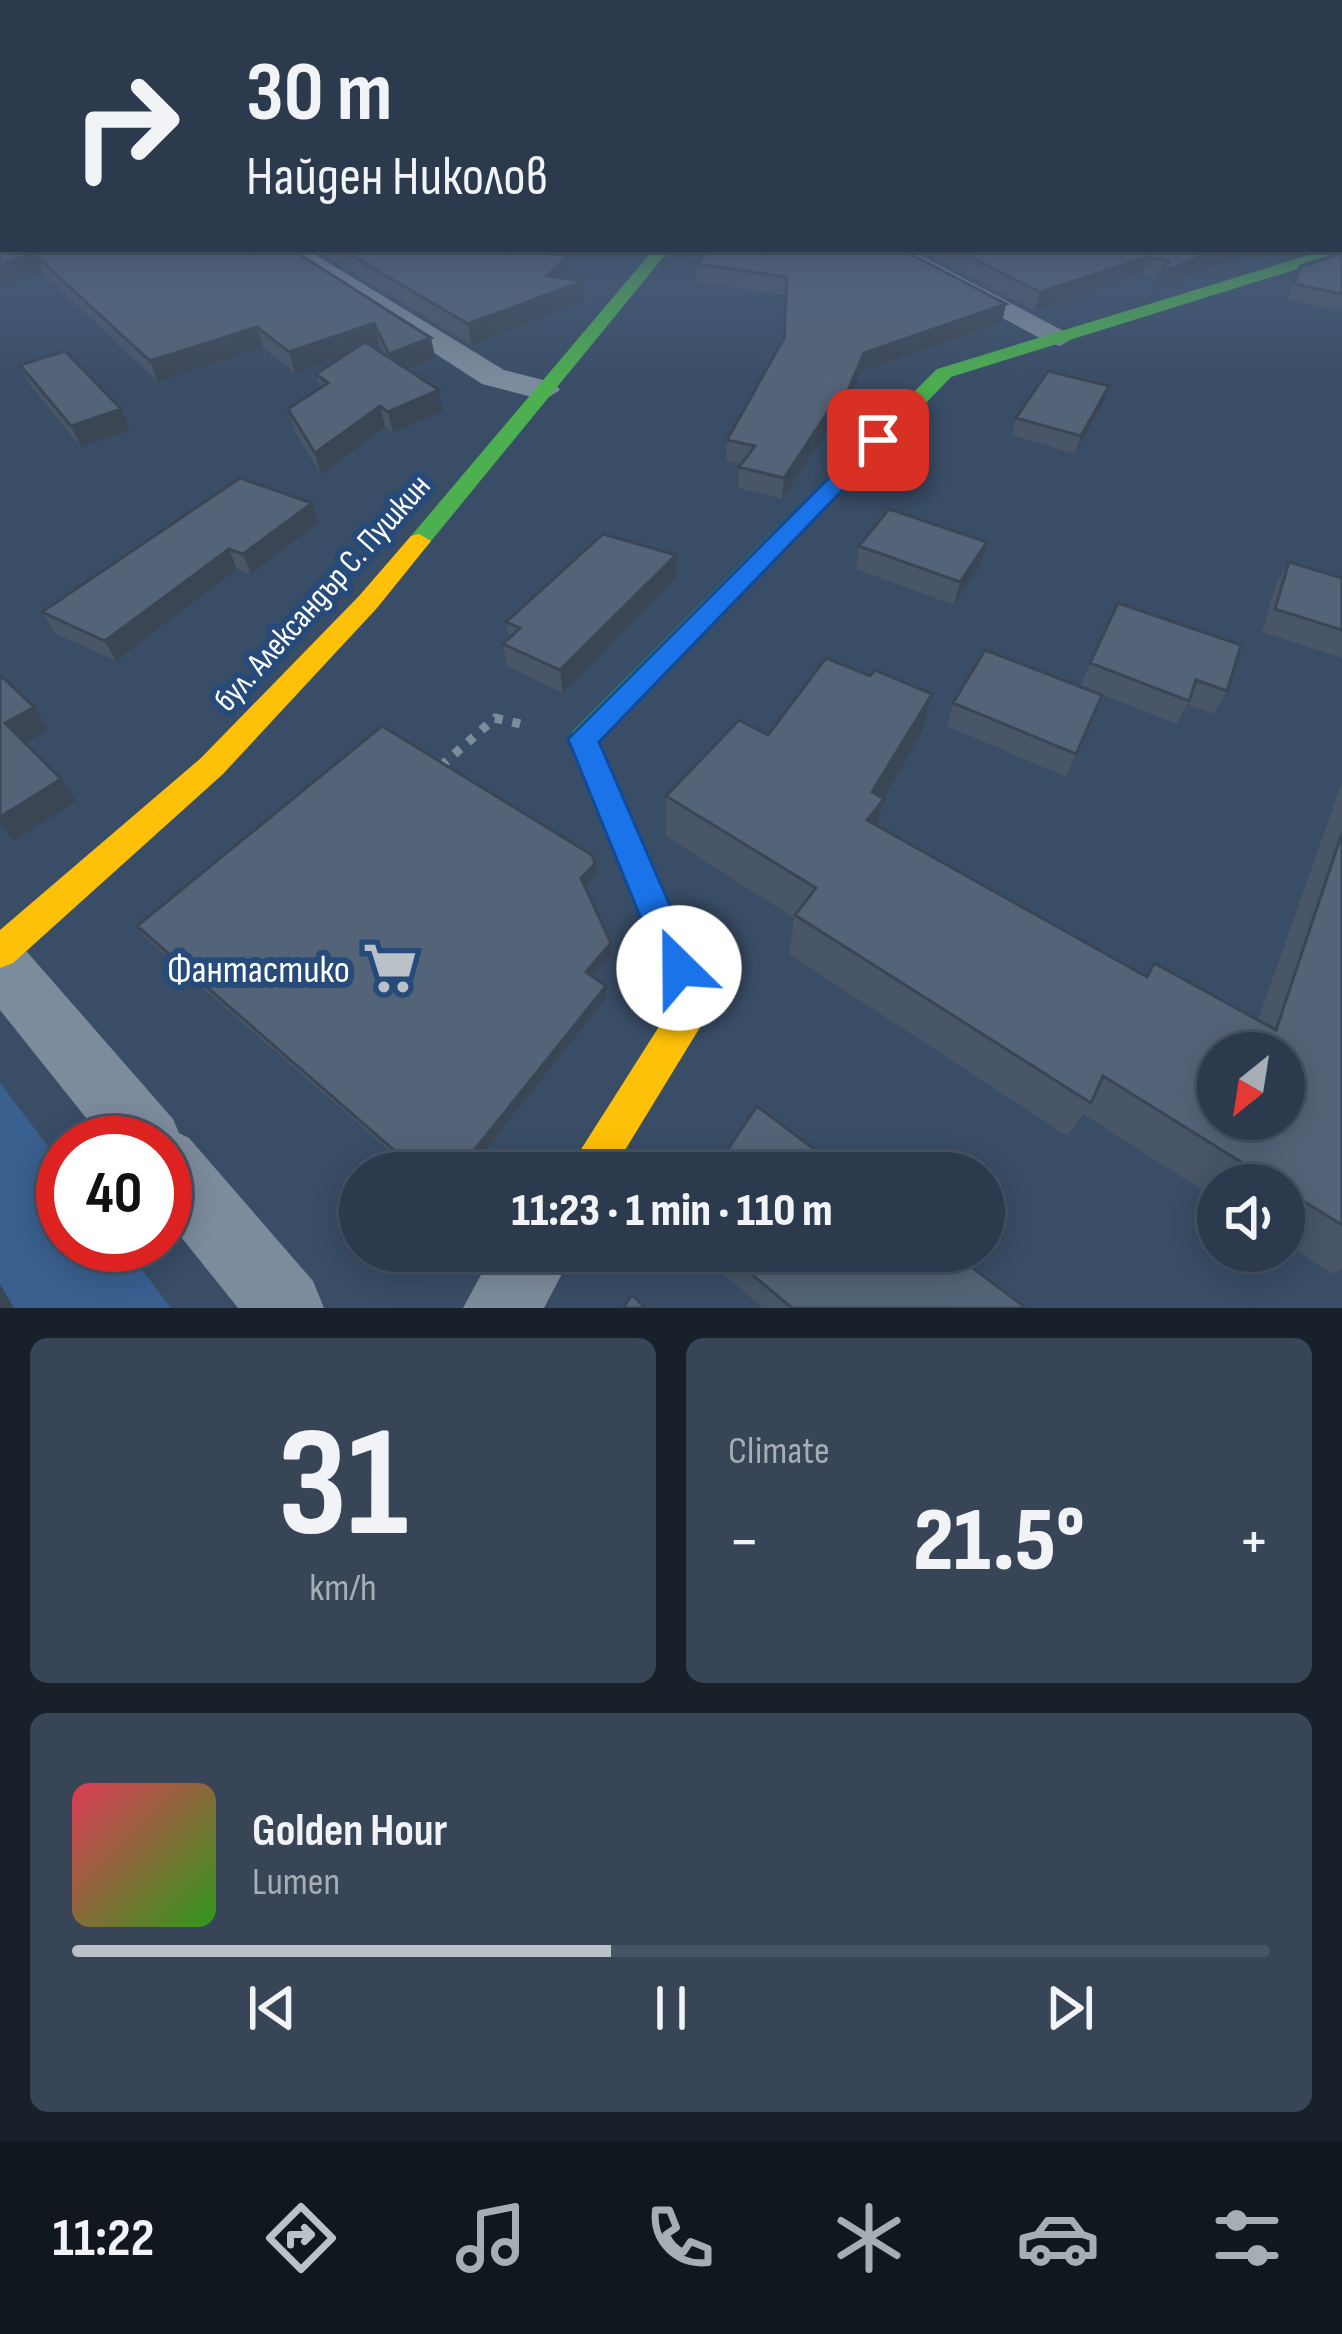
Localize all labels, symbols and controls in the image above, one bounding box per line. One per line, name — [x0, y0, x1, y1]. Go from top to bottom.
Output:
text: 30 m — [246, 43, 392, 144]
icon: right — [48, 48, 204, 204]
text: Найден Николов — [246, 145, 548, 210]
pin — [827, 389, 929, 491]
icon: arrive — [845, 407, 911, 473]
street label: бул. Александър С. Пушкин — [206, 467, 439, 720]
position arrow — [616, 905, 742, 1031]
supermarket icon: Фантастико — [361, 939, 419, 997]
place label: Фантастико — [167, 947, 350, 994]
north arrow — [1197, 1032, 1305, 1140]
map controls — [1197, 1032, 1305, 1272]
speed limit sign: 40 — [36, 1116, 192, 1272]
button: sound — [1197, 1164, 1305, 1272]
text: 11:23 · 1 min · 110 m — [511, 1184, 833, 1239]
text: 31 — [277, 1393, 409, 1580]
text: Climate — [728, 1428, 830, 1475]
text: 21.5° — [913, 1488, 1085, 1596]
text: − — [728, 1503, 760, 1582]
text: + — [1238, 1503, 1270, 1582]
text: km/h — [309, 1565, 377, 1612]
text: Golden Hour — [252, 1804, 447, 1859]
text: Lumen — [252, 1859, 340, 1906]
icon: previous — [239, 1975, 305, 2041]
icon: pause — [638, 1975, 704, 2041]
icon: next — [1037, 1975, 1103, 2041]
icon: directions — [259, 2196, 343, 2280]
icon: music — [449, 2196, 533, 2280]
icon: phone — [638, 2196, 722, 2280]
icon: climate — [827, 2196, 911, 2280]
icon: car — [1016, 2196, 1100, 2280]
icon: filters — [1205, 2196, 1289, 2280]
text: 11:22 — [53, 2206, 154, 2271]

